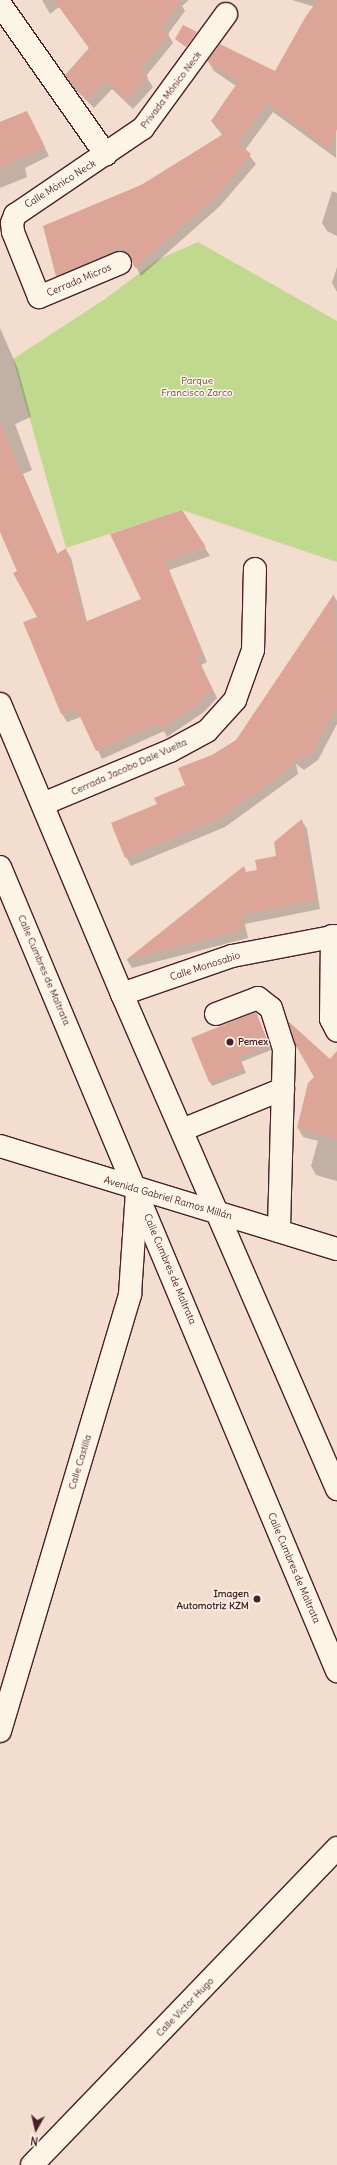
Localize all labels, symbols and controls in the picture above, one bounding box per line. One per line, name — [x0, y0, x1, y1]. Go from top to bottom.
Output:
street label: Privada Mónico Neck — [138, 49, 204, 131]
street label: Calle Mónico Neck — [22, 157, 98, 211]
street label: Cerrada Micros — [45, 261, 113, 299]
park label: Parque Francisco Zarco — [161, 374, 233, 398]
street label: Cerrada Jacobo Dale Vuelta — [69, 736, 189, 798]
street label: Calle Cumbres de Maltrata — [15, 913, 73, 1027]
street label: Calle Monosabio — [168, 949, 242, 983]
place label: Pemex — [238, 1036, 268, 1048]
marker: Pemex — [225, 1037, 235, 1047]
street label: Avenida Gabriel Ramos Millán — [102, 1174, 234, 1222]
street label: Calle Cumbres de Maltrata — [141, 1212, 199, 1326]
street label: Calle Castilla — [66, 1433, 94, 1491]
street label: Calle Cumbres de Maltrata — [265, 1511, 323, 1625]
place label: Imagen Automotriz KZM — [177, 1587, 249, 1610]
marker: Imagen Automotriz KZM — [252, 1594, 262, 1604]
street label: Calle Víctor Hugo — [154, 1975, 216, 2039]
north arrow — [16, 2109, 56, 2149]
text: N — [30, 2133, 39, 2148]

